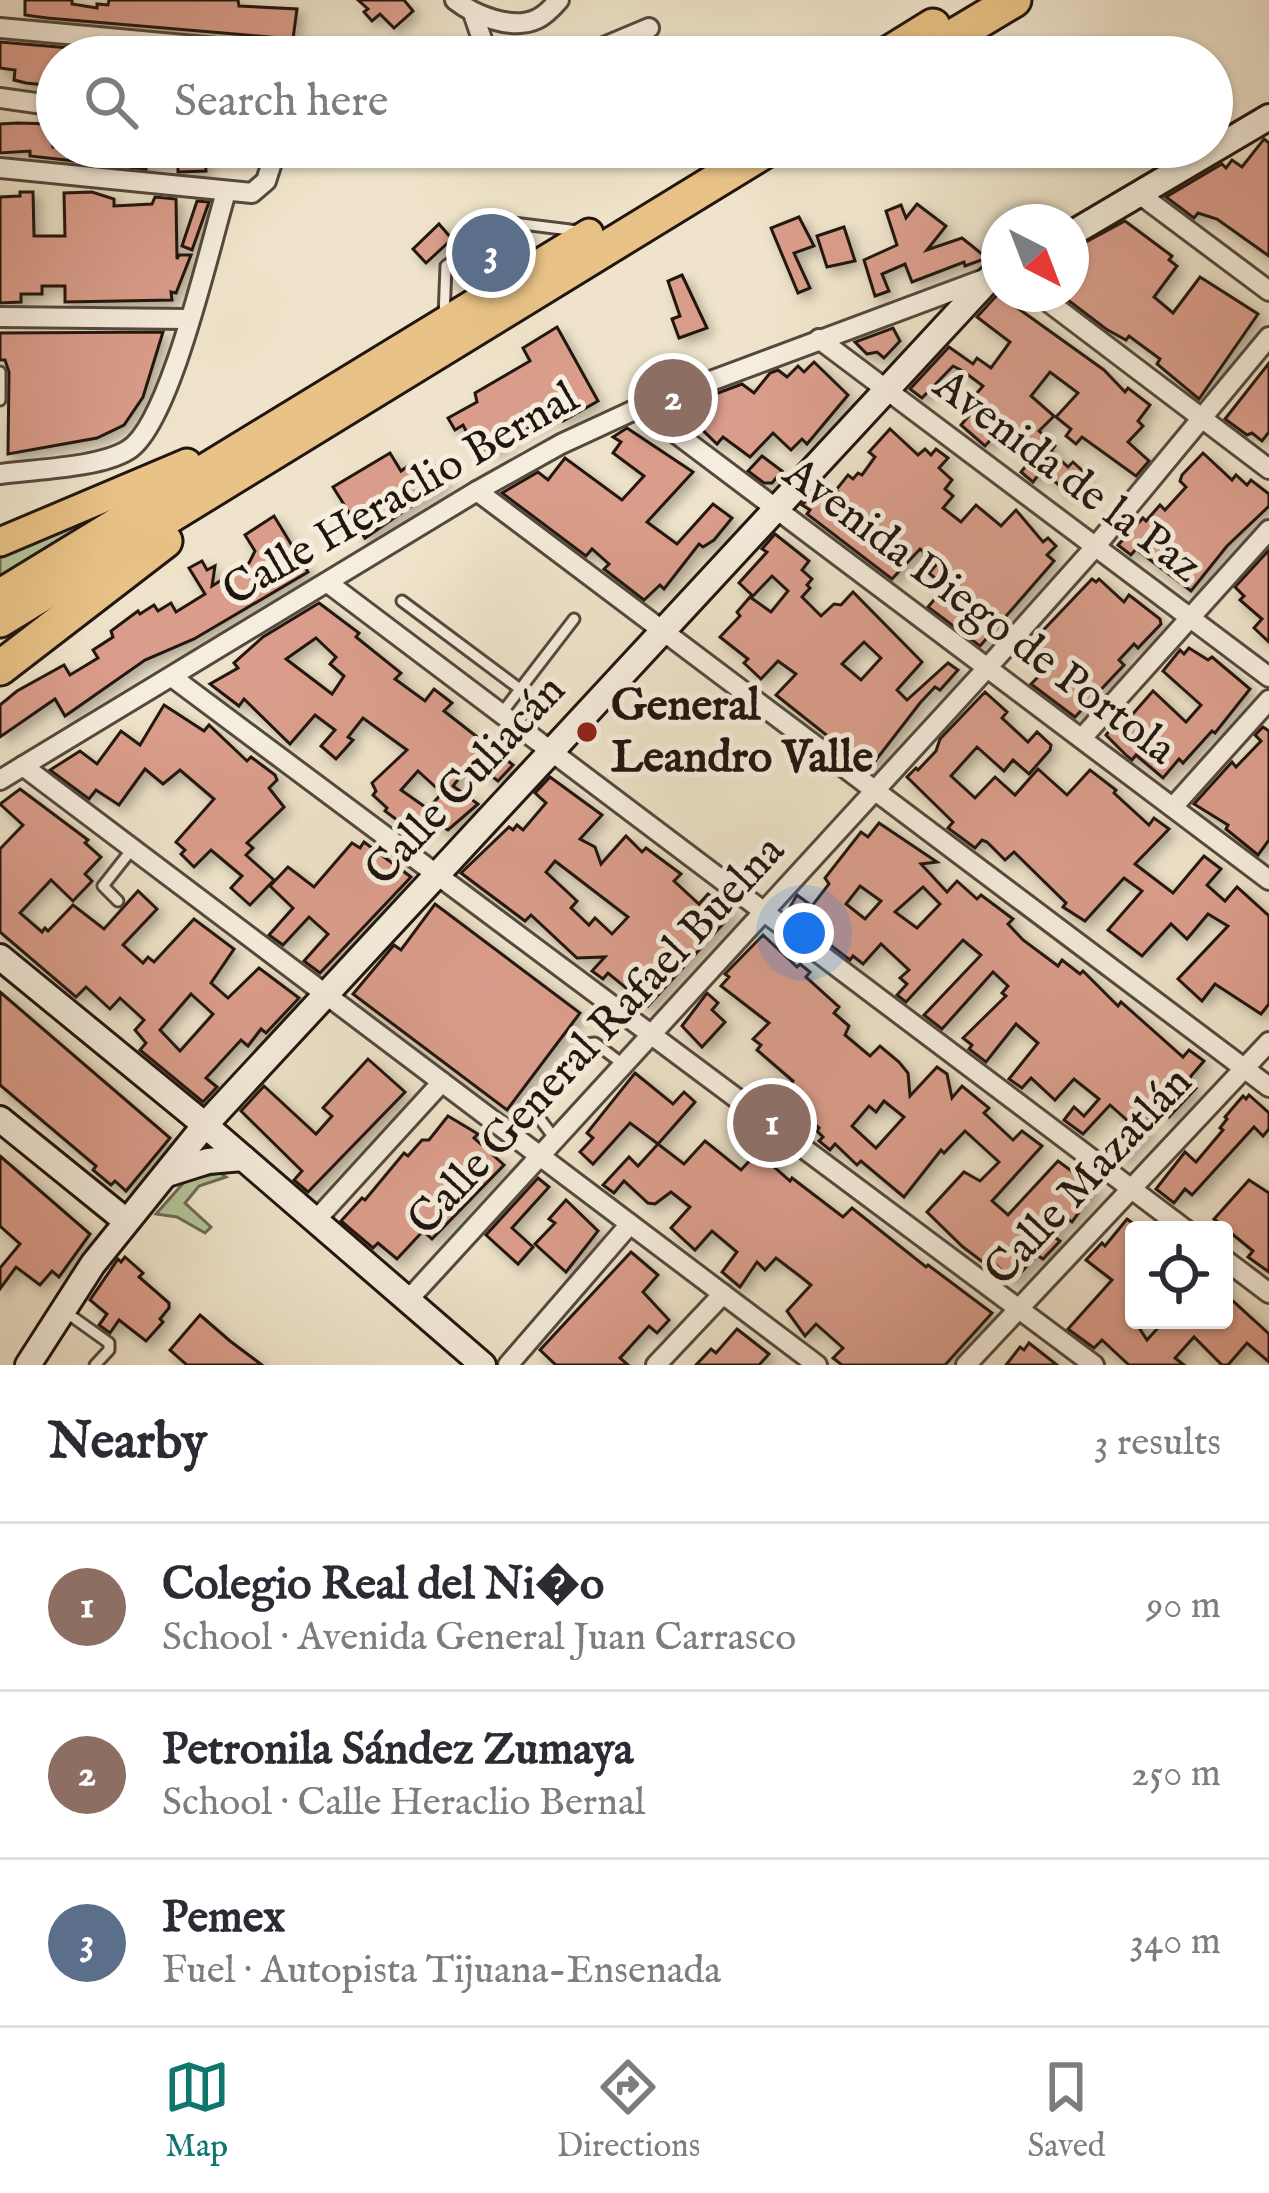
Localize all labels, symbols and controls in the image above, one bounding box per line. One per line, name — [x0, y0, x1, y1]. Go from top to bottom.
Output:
search box — [36, 36, 1233, 168]
icon: search — [78, 69, 144, 135]
text: Search here — [174, 74, 388, 131]
north arrow — [981, 204, 1089, 312]
pin: 3 — [452, 208, 530, 298]
pin: 2 — [634, 353, 712, 443]
street label: Avenida de la Paz — [921, 357, 1212, 596]
street label: Calle Heraclio Bernal — [213, 370, 590, 620]
street label: Avenida Diego de Portola — [770, 445, 1187, 779]
street label: Calle Culiacán — [354, 663, 578, 899]
place label: General Leandro Valle — [611, 678, 873, 787]
marker: General Leandro Valle — [574, 719, 600, 745]
street label: Calle General Rafael Buelna — [396, 823, 798, 1248]
your location — [774, 903, 834, 963]
street label: Calle Mazatlán — [973, 1055, 1205, 1299]
pin: 1 — [733, 1078, 811, 1168]
map controls — [1125, 1221, 1233, 1329]
button: locate — [1125, 1221, 1233, 1329]
text: Nearby — [48, 1411, 207, 1476]
text: 3 results — [1094, 1419, 1221, 1468]
text: Colegio Real del Ni�o — [162, 1557, 604, 1614]
text: 1 — [80, 1582, 94, 1631]
text: 90 m — [1146, 1582, 1221, 1631]
text: School · Avenida General Juan Carrasco — [162, 1614, 796, 1663]
text: Petronila Sández Zumaya — [162, 1722, 633, 1779]
text: 2 — [78, 1750, 96, 1799]
text: 250 m — [1131, 1750, 1221, 1799]
text: School · Calle Heraclio Bernal — [162, 1779, 645, 1828]
text: Pemex — [162, 1890, 285, 1947]
text: 3 — [80, 1918, 94, 1967]
text: 340 m — [1130, 1918, 1221, 1967]
text: Fuel · Autopista Tijuana-Ensenada — [162, 1947, 721, 1996]
tab: Map — [164, 2054, 230, 2168]
tab: Directions — [557, 2054, 700, 2168]
tab: Saved — [1027, 2054, 1105, 2168]

